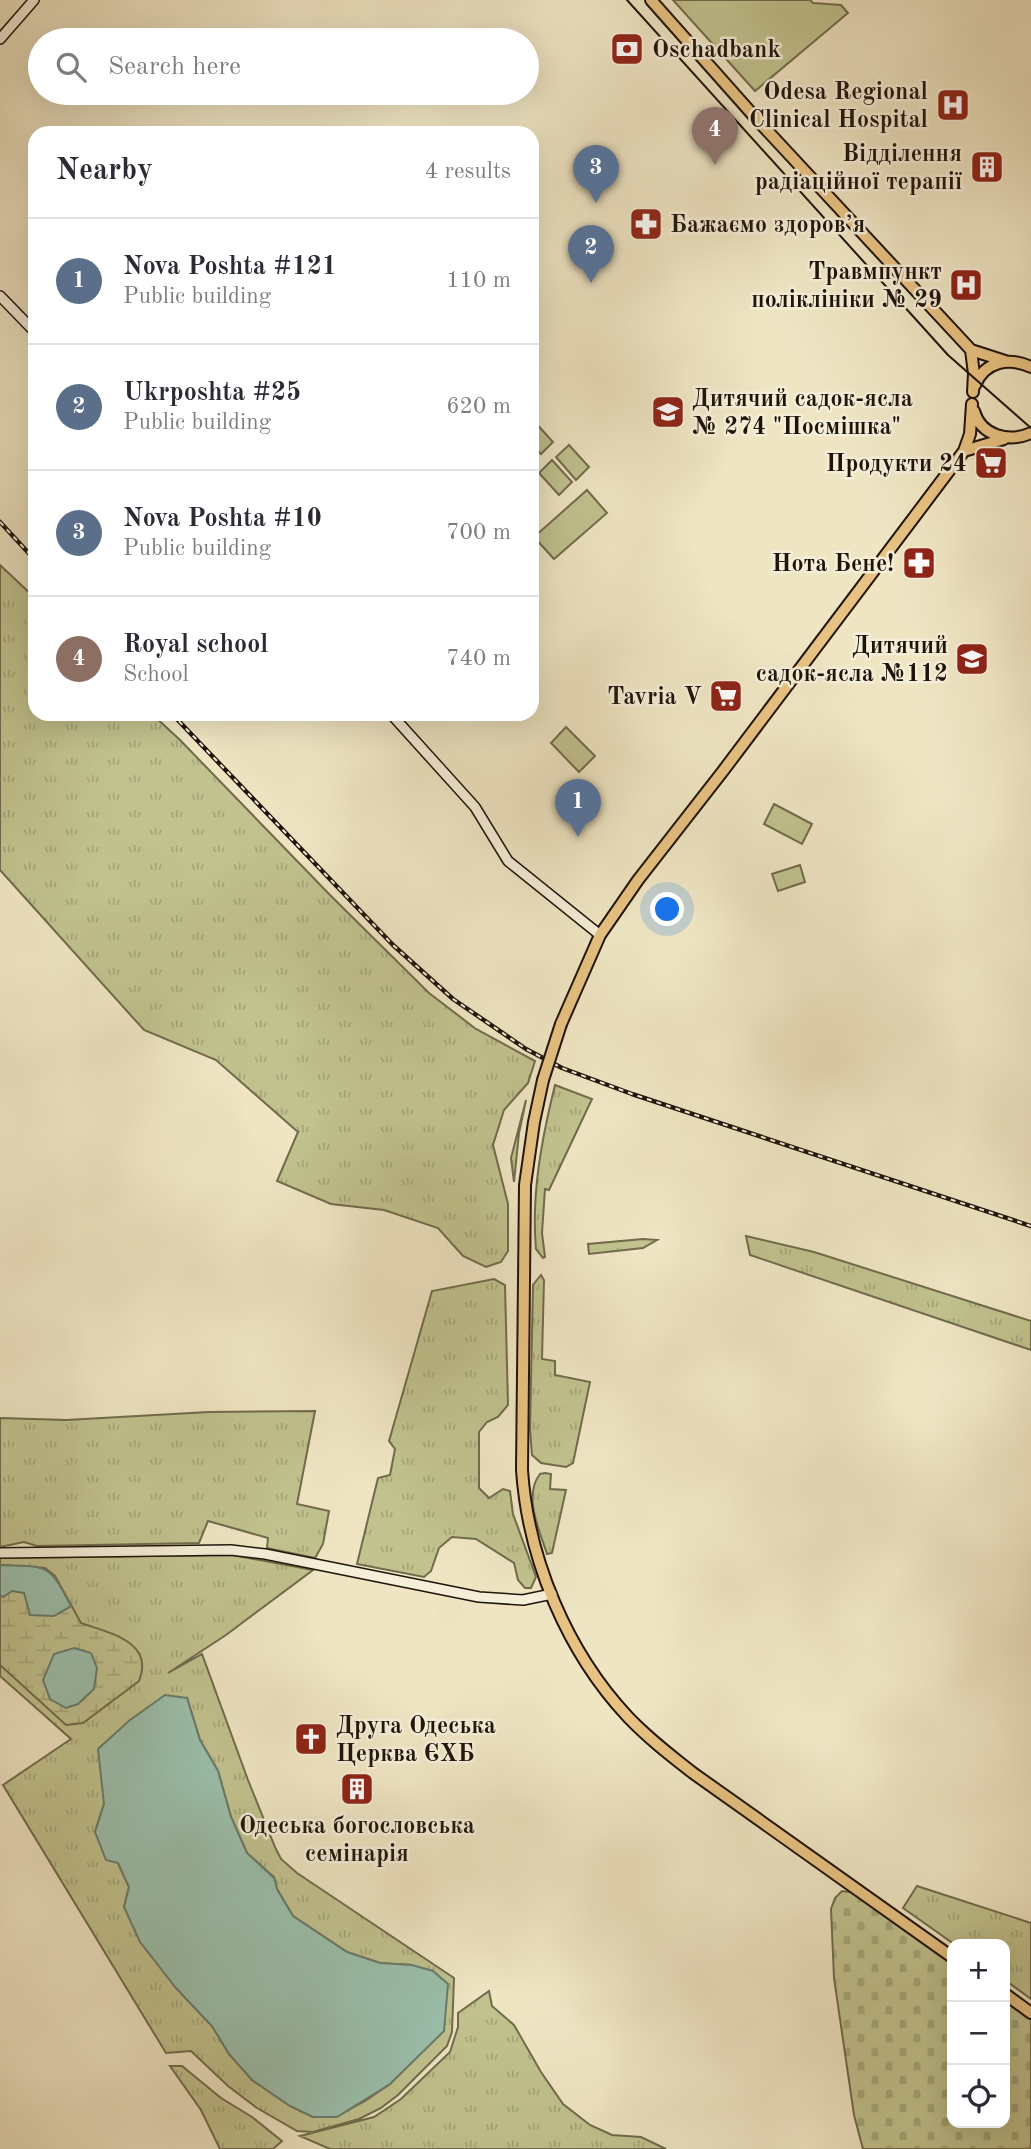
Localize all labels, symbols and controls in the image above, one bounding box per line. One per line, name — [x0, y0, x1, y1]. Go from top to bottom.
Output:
search box — [28, 28, 539, 105]
bank icon: Oschadbank — [608, 30, 646, 68]
place label: Oschadbank — [652, 39, 781, 63]
icon: search — [52, 48, 90, 86]
text: Search here — [108, 54, 241, 80]
place label: Odesa Regional Clinical Hospital — [749, 81, 928, 133]
hospital icon: Odesa Regional Clinical Hospital — [934, 86, 972, 124]
pin: 4 — [692, 107, 738, 165]
place label: Відділення радіаційної терапії — [755, 143, 962, 195]
pin: 3 — [573, 145, 619, 203]
building icon: Відділення радіаційної терапії — [968, 148, 1006, 186]
text: Nearby — [56, 156, 153, 186]
text: 4 results — [425, 160, 511, 183]
pharmacy icon: Бажаємо здоровʼя — [627, 205, 665, 243]
place label: Бажаємо здоровʼя — [670, 214, 865, 238]
pin: 2 — [568, 225, 614, 283]
text: Nova Poshta #121 — [123, 254, 337, 280]
place label: Травмпункт поліклініки № 29 — [751, 261, 942, 313]
hospital icon: Травмпункт поліклініки № 29 — [947, 266, 985, 304]
text: 1 — [72, 269, 86, 292]
text: 110 m — [446, 269, 511, 292]
text: Public building — [123, 285, 271, 308]
text: Ukrposhta #25 — [123, 380, 301, 406]
place label: Дитячий садок-ясла № 274 "Посмішка" — [692, 388, 913, 440]
school or university icon: Дитячий садок-ясла № 274 "Посмішка" — [649, 393, 687, 431]
text: 2 — [72, 395, 86, 418]
text: 620 m — [446, 395, 511, 418]
text: Public building — [123, 411, 271, 434]
supermarket icon: Продукти 24 — [972, 444, 1010, 482]
place label: Продукти 24 — [826, 453, 967, 477]
text: Nova Poshta #10 — [123, 506, 322, 532]
text: 3 — [72, 521, 86, 544]
text: 700 m — [446, 521, 511, 544]
text: Public building — [123, 537, 271, 560]
pharmacy icon: Нота Бене! — [900, 544, 938, 582]
place label: Нота Бене! — [772, 553, 894, 577]
text: Royal school — [123, 632, 268, 658]
place label: Дитячий садок-ясла №112 — [756, 635, 948, 687]
school or university icon: Дитячий садок-ясла №112 — [953, 640, 991, 678]
text: 4 — [72, 647, 86, 670]
text: 740 m — [446, 647, 511, 670]
text: School — [123, 663, 189, 686]
supermarket icon: Tavria V — [707, 677, 745, 715]
place label: Tavria V — [607, 686, 702, 710]
pin: 1 — [555, 779, 601, 837]
your location — [650, 892, 684, 926]
place label: Друга Одеська Церква ЄХБ — [336, 1715, 496, 1767]
church icon: Друга Одеська Церква ЄХБ — [292, 1720, 330, 1758]
building icon: Одеська богословська семінарія — [338, 1770, 376, 1808]
place label: Одеська богословська семінарія — [239, 1815, 475, 1867]
map controls — [947, 1939, 1010, 2128]
button: + — [947, 1939, 1010, 2002]
button: − — [947, 2002, 1010, 2065]
button: locate — [947, 2065, 1010, 2128]

